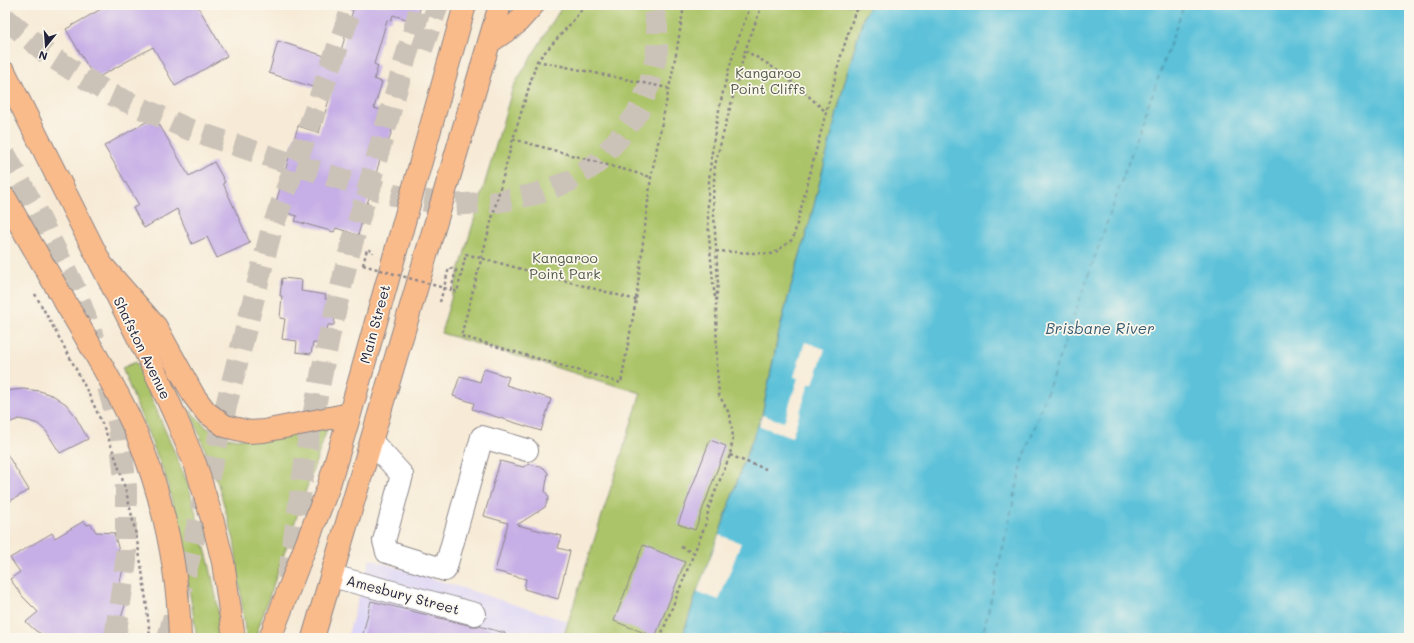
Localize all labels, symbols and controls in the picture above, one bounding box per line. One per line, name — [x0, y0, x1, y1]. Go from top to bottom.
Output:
north arrow — [26, 26, 66, 66]
text: N — [37, 48, 49, 64]
park label: Kangaroo Point Cliffs — [730, 63, 806, 98]
park label: Kangaroo Point Park — [529, 248, 601, 283]
street label: Main Street — [355, 282, 394, 365]
street label: Shafston Avenue — [109, 293, 176, 402]
water label: Brisbane River — [1046, 318, 1155, 338]
street label: Amesbury Street — [345, 570, 462, 619]

